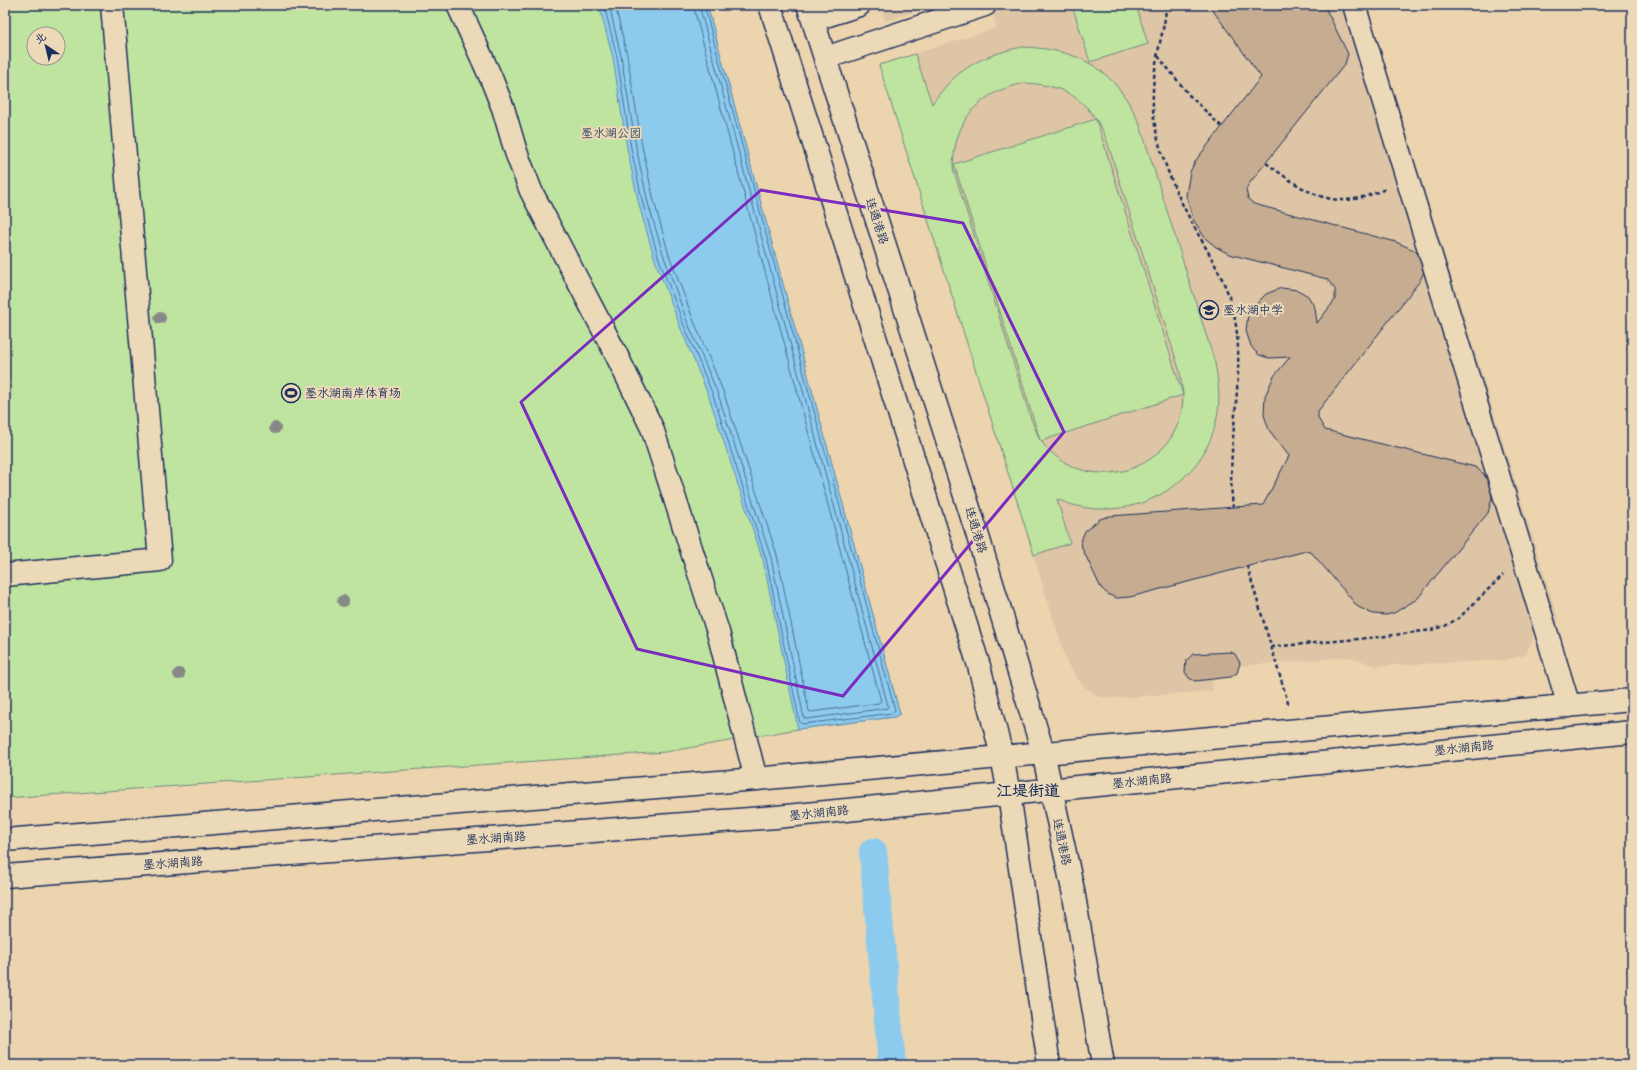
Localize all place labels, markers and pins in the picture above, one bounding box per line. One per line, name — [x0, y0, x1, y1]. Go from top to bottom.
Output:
school or university icon: 墨水湖中学 — [1198, 299, 1220, 321]
place label: 墨水湖中学 — [1223, 303, 1283, 317]
sports icon: 墨水湖南岸体育场 — [280, 382, 302, 404]
place label: 墨水湖南岸体育场 — [305, 386, 401, 400]

